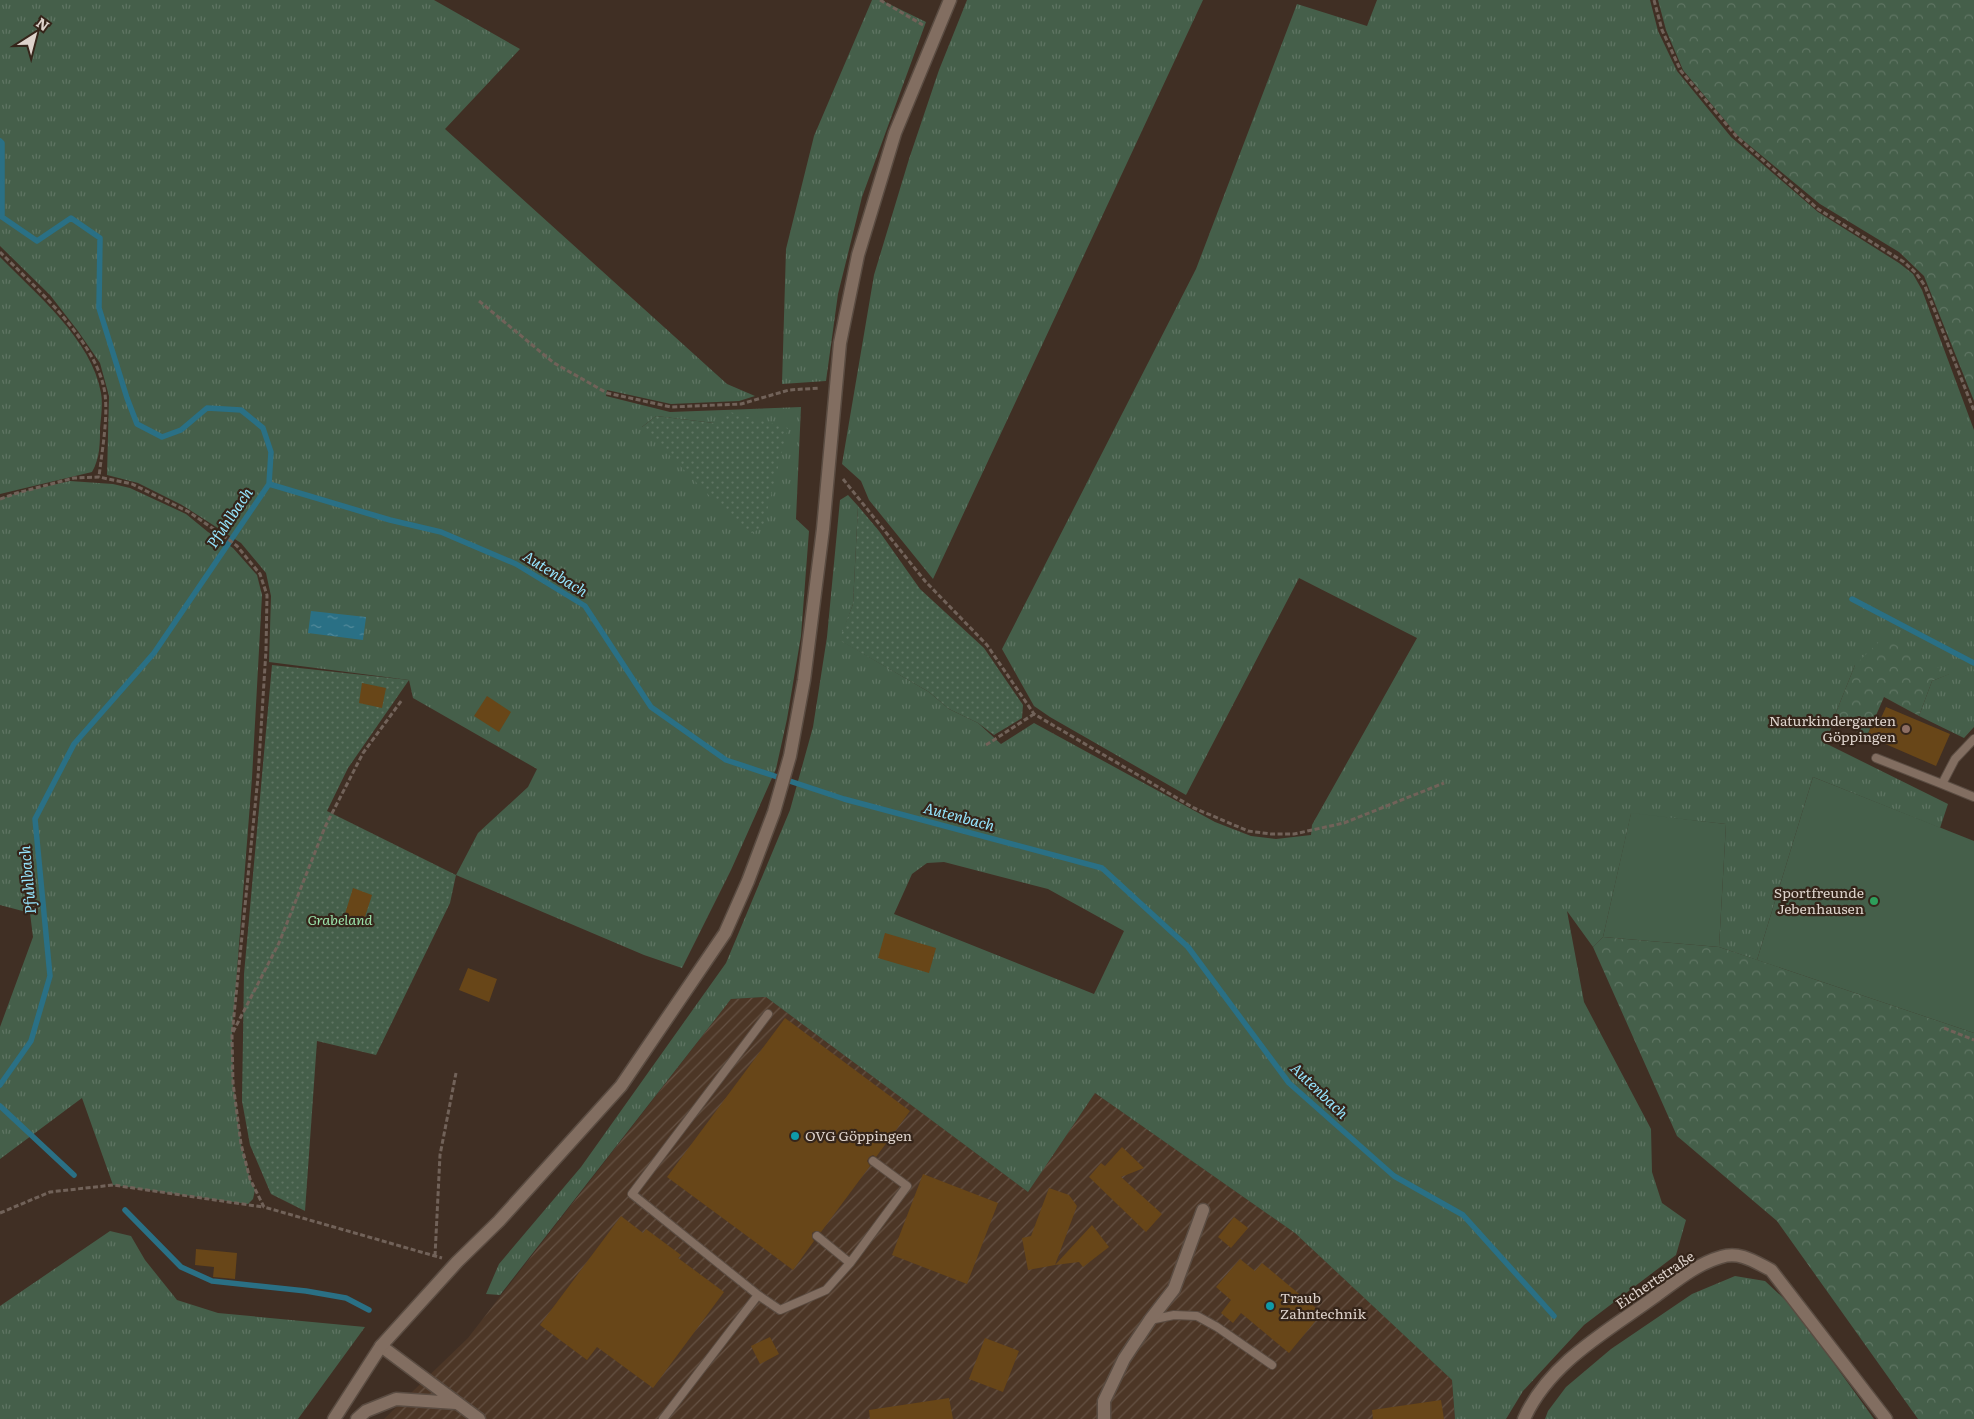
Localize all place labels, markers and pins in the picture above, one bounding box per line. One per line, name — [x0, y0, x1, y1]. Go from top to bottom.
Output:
place label: Naturkindergarten Göppingen — [1769, 710, 1896, 746]
marker: Naturkindergarten Göppingen — [1900, 723, 1912, 735]
place label: Sportfreunde Jebenhausen — [1774, 882, 1864, 918]
marker: Sportfreunde Jebenhausen — [1868, 895, 1880, 907]
place label: OVG Göppingen — [805, 1125, 912, 1145]
marker: OVG Göppingen — [789, 1130, 801, 1142]
place label: Traub Zahntechnik — [1280, 1287, 1367, 1323]
marker: Traub Zahntechnik — [1264, 1300, 1276, 1312]

